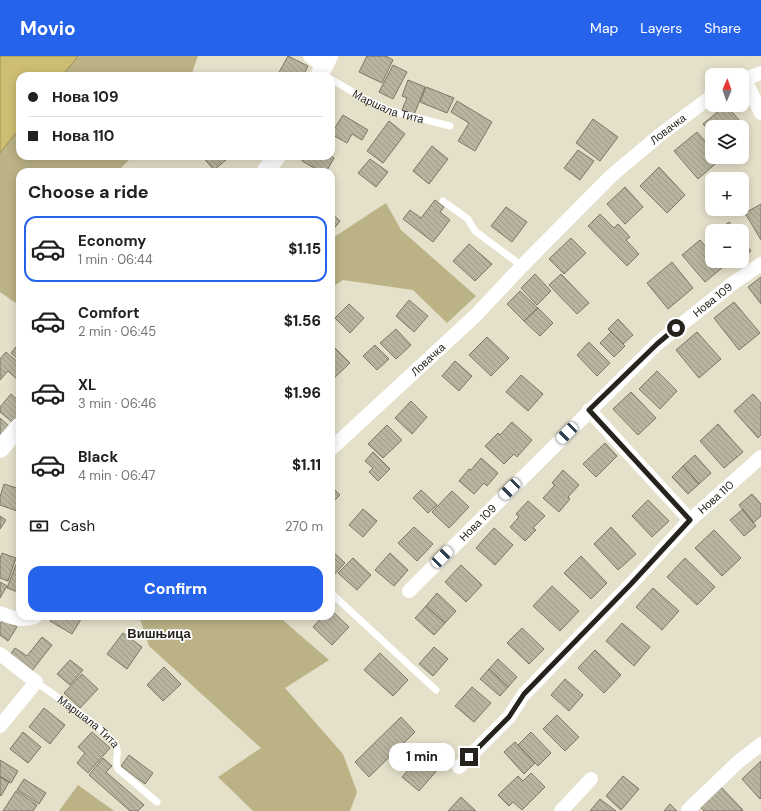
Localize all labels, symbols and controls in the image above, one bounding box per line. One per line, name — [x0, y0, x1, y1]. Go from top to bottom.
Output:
text: Movio — [20, 16, 76, 41]
text: Map — [590, 19, 618, 37]
text: Layers — [640, 19, 682, 37]
text: Share — [704, 19, 741, 37]
north arrow — [705, 68, 749, 112]
map controls — [705, 68, 749, 268]
street label: Маршала Тита — [350, 86, 426, 126]
text: Нова 109 — [52, 87, 118, 107]
street label: Ловачка — [647, 110, 689, 147]
button: layers — [705, 120, 749, 164]
text: Нова 110 — [52, 126, 114, 146]
button: + — [705, 172, 749, 216]
text: Choose a ride — [28, 180, 149, 204]
button: − — [705, 224, 749, 268]
icon: car — [30, 231, 66, 267]
text: Economy — [78, 231, 146, 251]
text: $1.15 — [288, 239, 321, 259]
text: 1 min · 06:44 — [78, 251, 153, 268]
street label: Нова 109 — [690, 280, 735, 320]
icon: car — [30, 303, 66, 339]
text: Comfort — [78, 303, 139, 323]
text: $1.56 — [284, 311, 321, 331]
route start — [667, 319, 685, 337]
text: 2 min · 06:45 — [78, 323, 156, 340]
street label: Ловачка — [408, 339, 449, 379]
icon: car — [30, 375, 66, 411]
text: XL — [78, 375, 96, 395]
text: $1.96 — [284, 383, 321, 403]
text: 3 min · 06:46 — [78, 395, 157, 412]
car — [554, 420, 580, 446]
icon: car — [30, 447, 66, 483]
text: Black — [78, 447, 118, 467]
text: $1.11 — [292, 455, 321, 475]
text: 4 min · 06:47 — [78, 467, 156, 484]
car — [497, 476, 523, 502]
street label: Нова 110 — [695, 478, 737, 517]
street label: Нова 109 — [456, 501, 499, 544]
icon: cash — [28, 515, 50, 537]
text: Cash — [60, 516, 95, 536]
text: 270 m — [285, 518, 323, 535]
car — [429, 544, 455, 570]
button: Confirm — [28, 566, 323, 612]
district label: Вишњица — [127, 625, 191, 642]
street label: Маршала Тита — [55, 693, 123, 751]
callout: 1 min — [389, 743, 455, 771]
text: 1 min — [406, 748, 438, 765]
route end — [460, 748, 478, 766]

